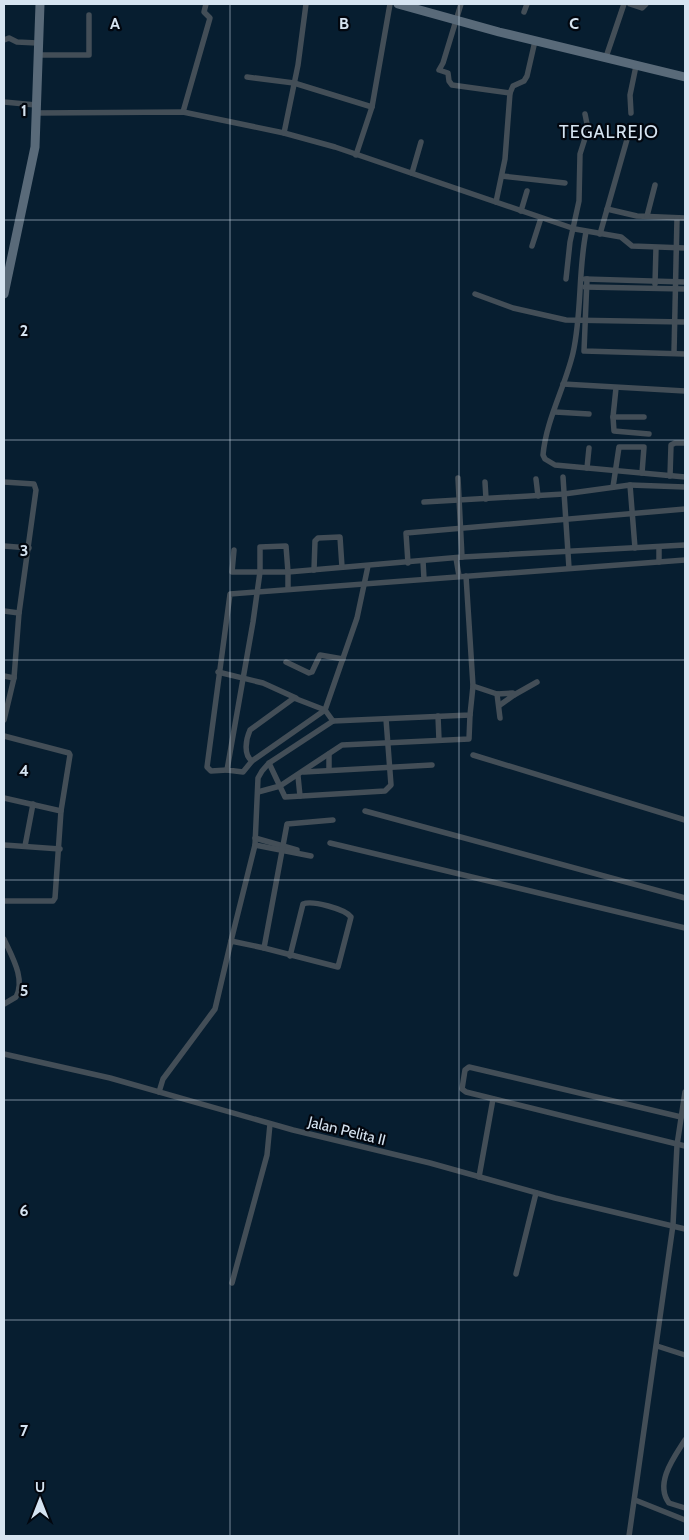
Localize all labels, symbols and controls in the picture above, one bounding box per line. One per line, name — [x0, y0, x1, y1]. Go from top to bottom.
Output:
text: A — [110, 14, 120, 33]
text: B — [339, 14, 349, 33]
text: C — [569, 14, 579, 33]
text: 1 — [21, 101, 27, 120]
district label: TEGALREJO — [559, 121, 659, 143]
text: 2 — [20, 321, 28, 340]
text: 3 — [20, 541, 28, 560]
text: 4 — [19, 761, 29, 780]
text: 5 — [20, 981, 28, 1000]
street label: Jalan Pelita II — [305, 1112, 388, 1149]
text: 6 — [20, 1201, 29, 1220]
text: 7 — [20, 1421, 29, 1440]
north arrow — [15, 1475, 65, 1525]
text: U — [35, 1478, 45, 1496]

